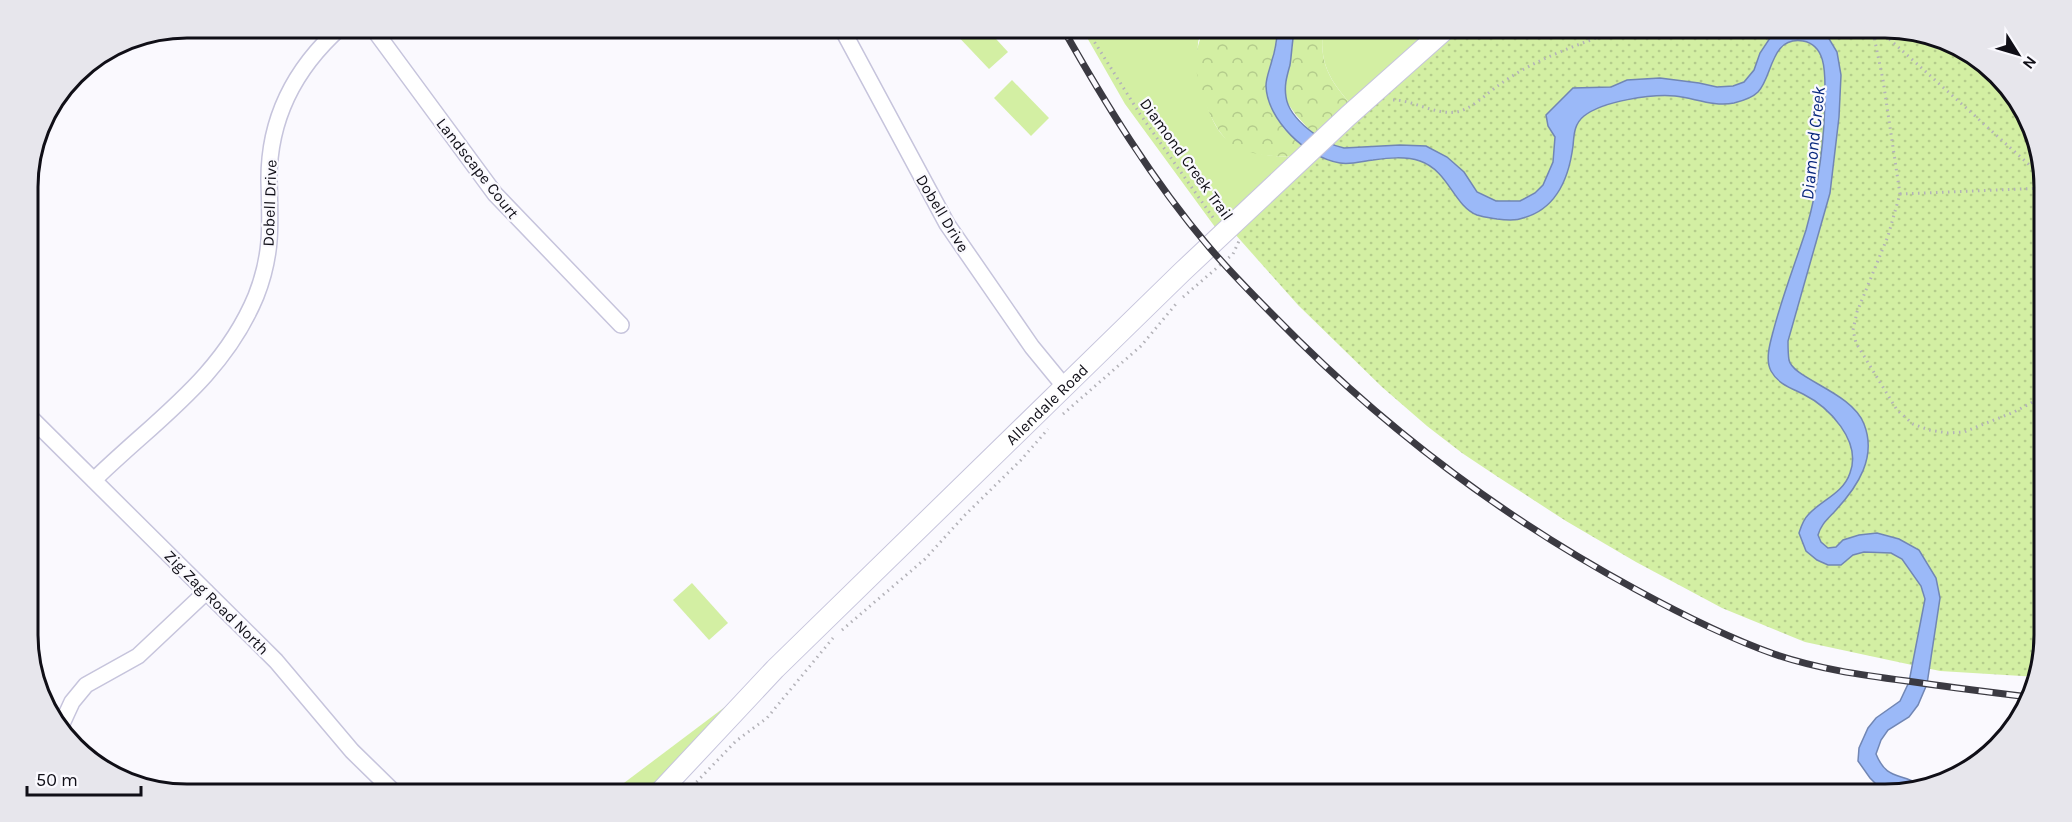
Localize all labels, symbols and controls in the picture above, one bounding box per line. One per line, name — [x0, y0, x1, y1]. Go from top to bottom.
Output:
north arrow — [1988, 24, 2048, 84]
text: N — [2019, 52, 2041, 73]
water label: Diamond Creek — [1796, 84, 1830, 201]
street label: Diamond Creek Trail — [1136, 95, 1237, 224]
street label: Landscape Court — [432, 114, 523, 222]
street label: Dobell Drive — [258, 159, 281, 247]
street label: Dobell Drive — [912, 171, 973, 255]
street label: Allendale Road — [1002, 360, 1092, 449]
street label: Zig Zag Road North — [160, 546, 273, 659]
scale bar — [27, 759, 141, 797]
text: 50 m — [36, 769, 78, 791]

